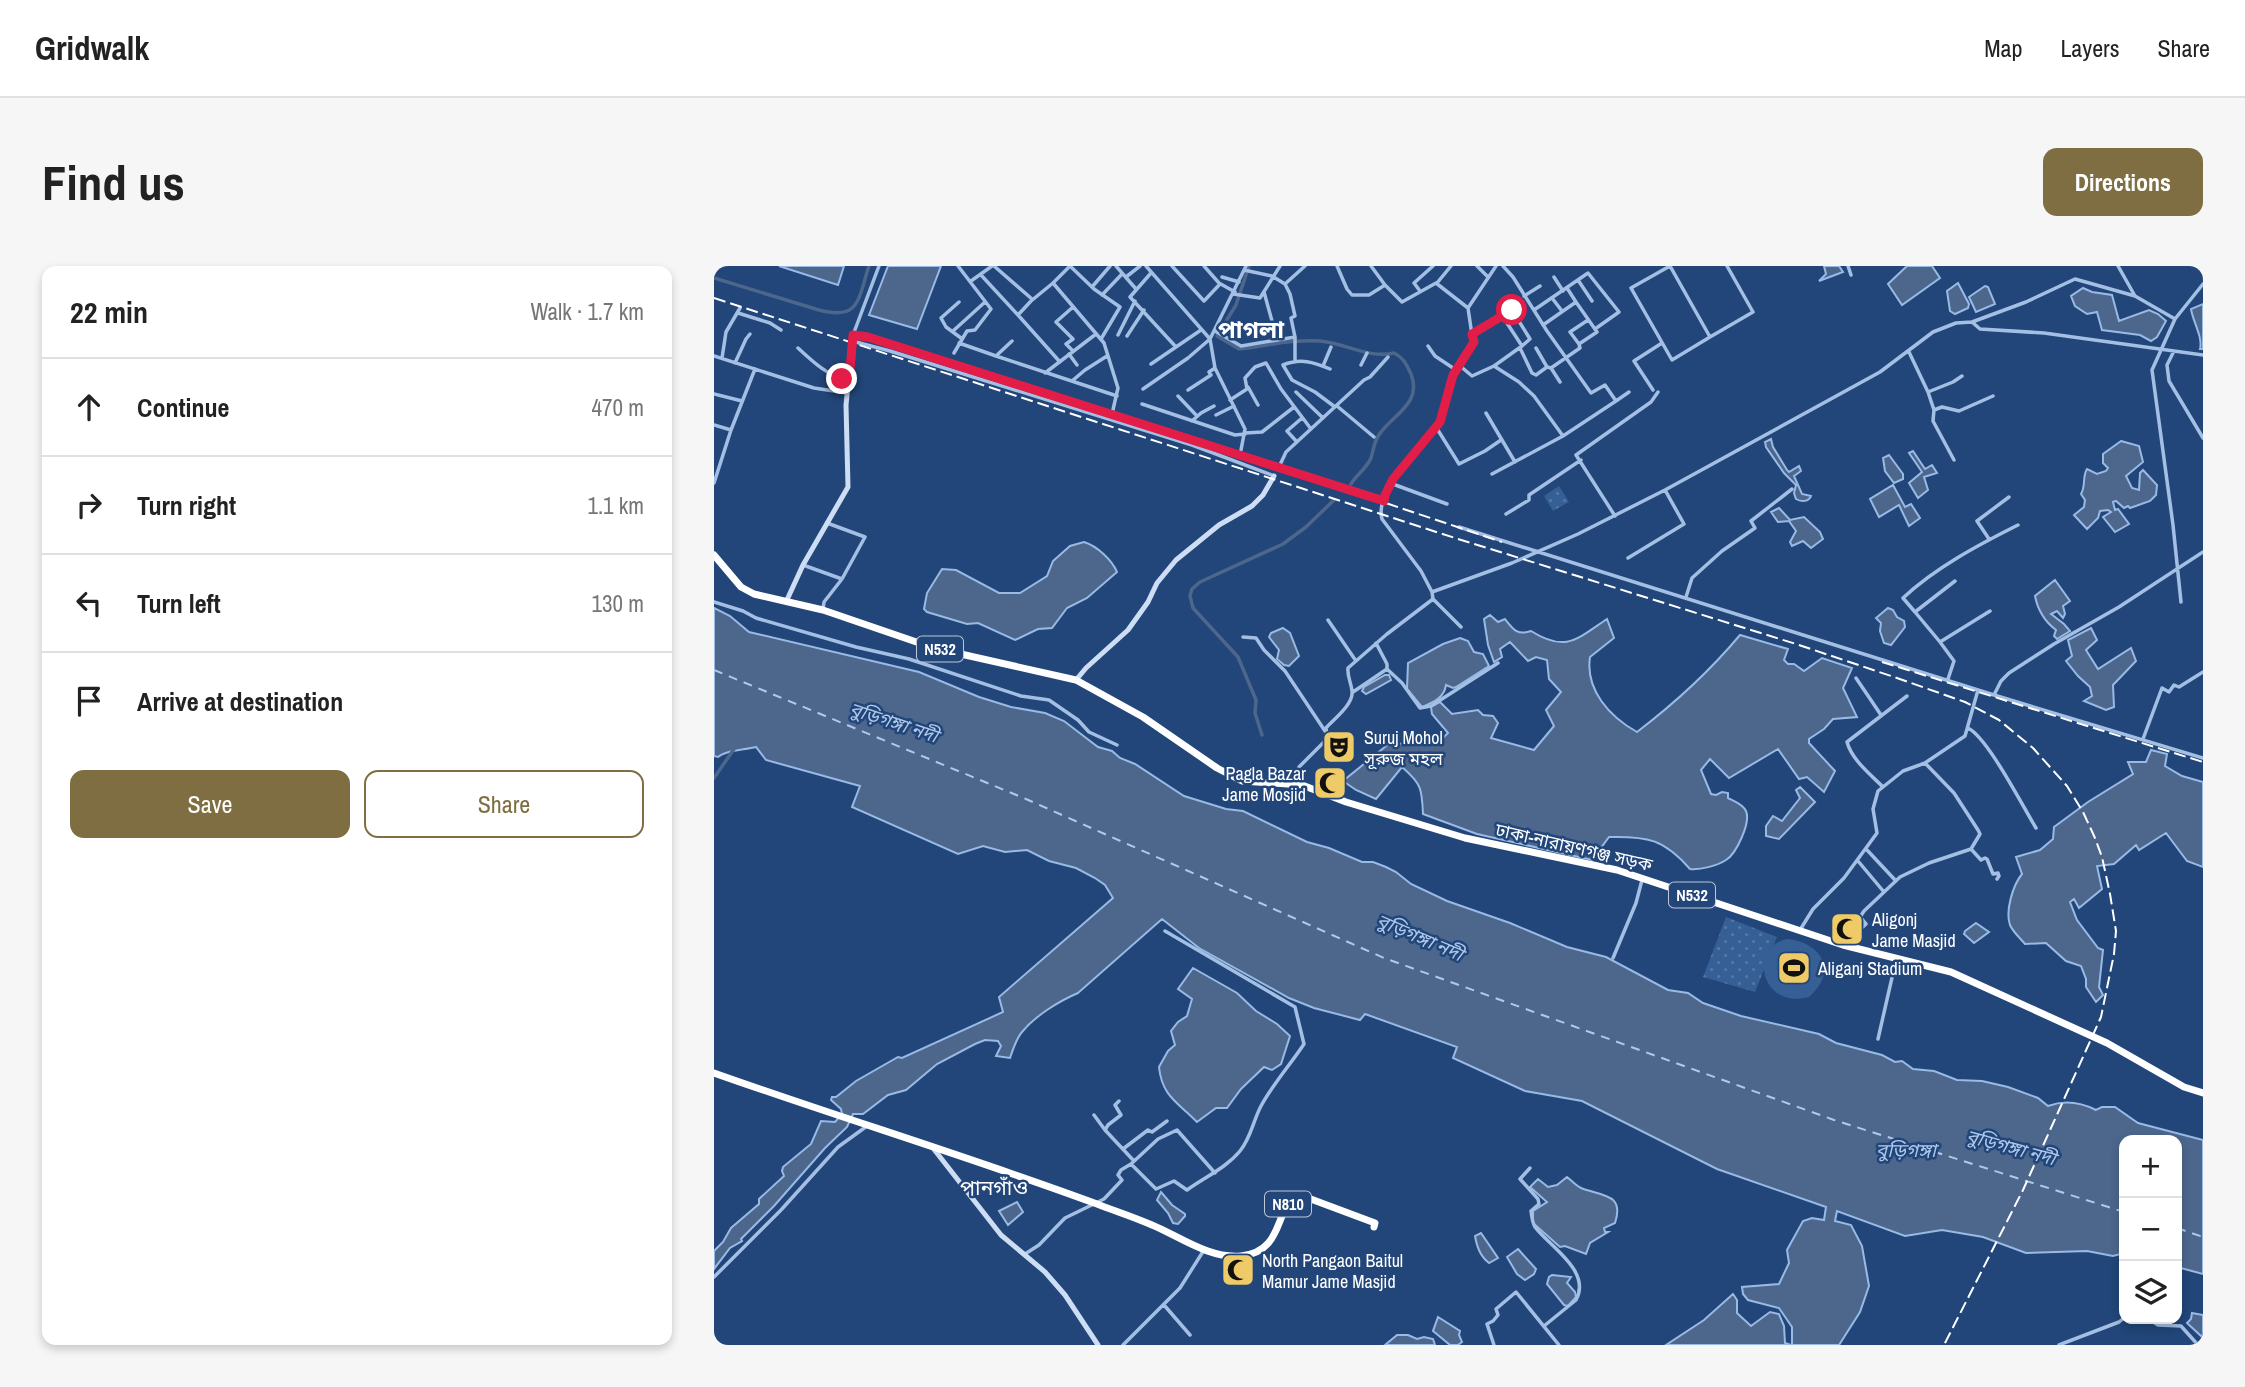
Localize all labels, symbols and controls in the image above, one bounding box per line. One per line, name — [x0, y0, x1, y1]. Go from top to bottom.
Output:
text: Gridwalk — [35, 26, 149, 70]
text: Map — [1984, 32, 2022, 64]
text: Layers — [2060, 32, 2119, 64]
text: Share — [2157, 32, 2210, 64]
button: Directions — [2043, 148, 2203, 216]
text: Find us — [42, 149, 185, 215]
text: 22 min — [70, 292, 148, 332]
route start — [1496, 294, 1527, 325]
text: Walk · 1.7 km — [530, 296, 644, 327]
district label: পাগলা — [1218, 313, 1285, 345]
route end — [826, 363, 857, 394]
icon: ahead — [70, 388, 108, 426]
text: Continue — [137, 390, 229, 425]
text: 470 m — [592, 392, 644, 423]
icon: right — [70, 486, 108, 524]
text: Turn right — [137, 488, 236, 523]
text: 1.1 km — [587, 490, 644, 521]
icon: left — [70, 584, 108, 622]
text: Turn left — [137, 586, 221, 621]
text: 130 m — [592, 588, 644, 619]
road number: N532 — [917, 636, 963, 662]
icon: arrive — [70, 682, 108, 720]
text: Arrive at destination — [137, 684, 343, 719]
water label: বুড়িগঙ্গা নদী — [846, 695, 945, 750]
place label: Suruj Mohol সূরুজ মহল — [1363, 725, 1444, 771]
theatre icon: Suruj Mohol সূরুজ মহল — [1320, 728, 1358, 766]
place label: Pagla Bazar Jame Mosjid — [1222, 761, 1306, 807]
mosque icon: Pagla Bazar Jame Mosjid — [1311, 764, 1349, 802]
button: Save — [70, 770, 350, 838]
button: Share — [364, 770, 644, 838]
street label: ঢাকা-নারায়ণগঞ্জ সড়ক — [1492, 817, 1655, 877]
road number: N532 — [1669, 882, 1715, 908]
water label: বুড়িগঙ্গা নদী — [1373, 907, 1471, 968]
place label: Aligonj Jame Masjid — [1871, 907, 1956, 953]
mosque icon: Aligonj Jame Masjid — [1828, 910, 1866, 948]
sports icon: Aliganj Stadium — [1775, 949, 1813, 987]
place label: Aliganj Stadium — [1817, 956, 1922, 981]
water label: বুড়িগঙ্গা নদী — [1963, 1123, 2062, 1172]
map controls — [2119, 1135, 2182, 1324]
button: + — [2119, 1135, 2182, 1198]
water label: বুড়িগঙ্গা — [1876, 1137, 1940, 1163]
district label: পানগাঁও — [960, 1173, 1028, 1202]
road number: N810 — [1265, 1192, 1311, 1216]
button: − — [2119, 1198, 2182, 1261]
place label: North Pangaon Baitul Mamur Jame Masjid — [1262, 1248, 1403, 1294]
mosque icon: North Pangaon Baitul Mamur Jame Masjid — [1219, 1251, 1257, 1289]
button: layers — [2119, 1261, 2182, 1324]

